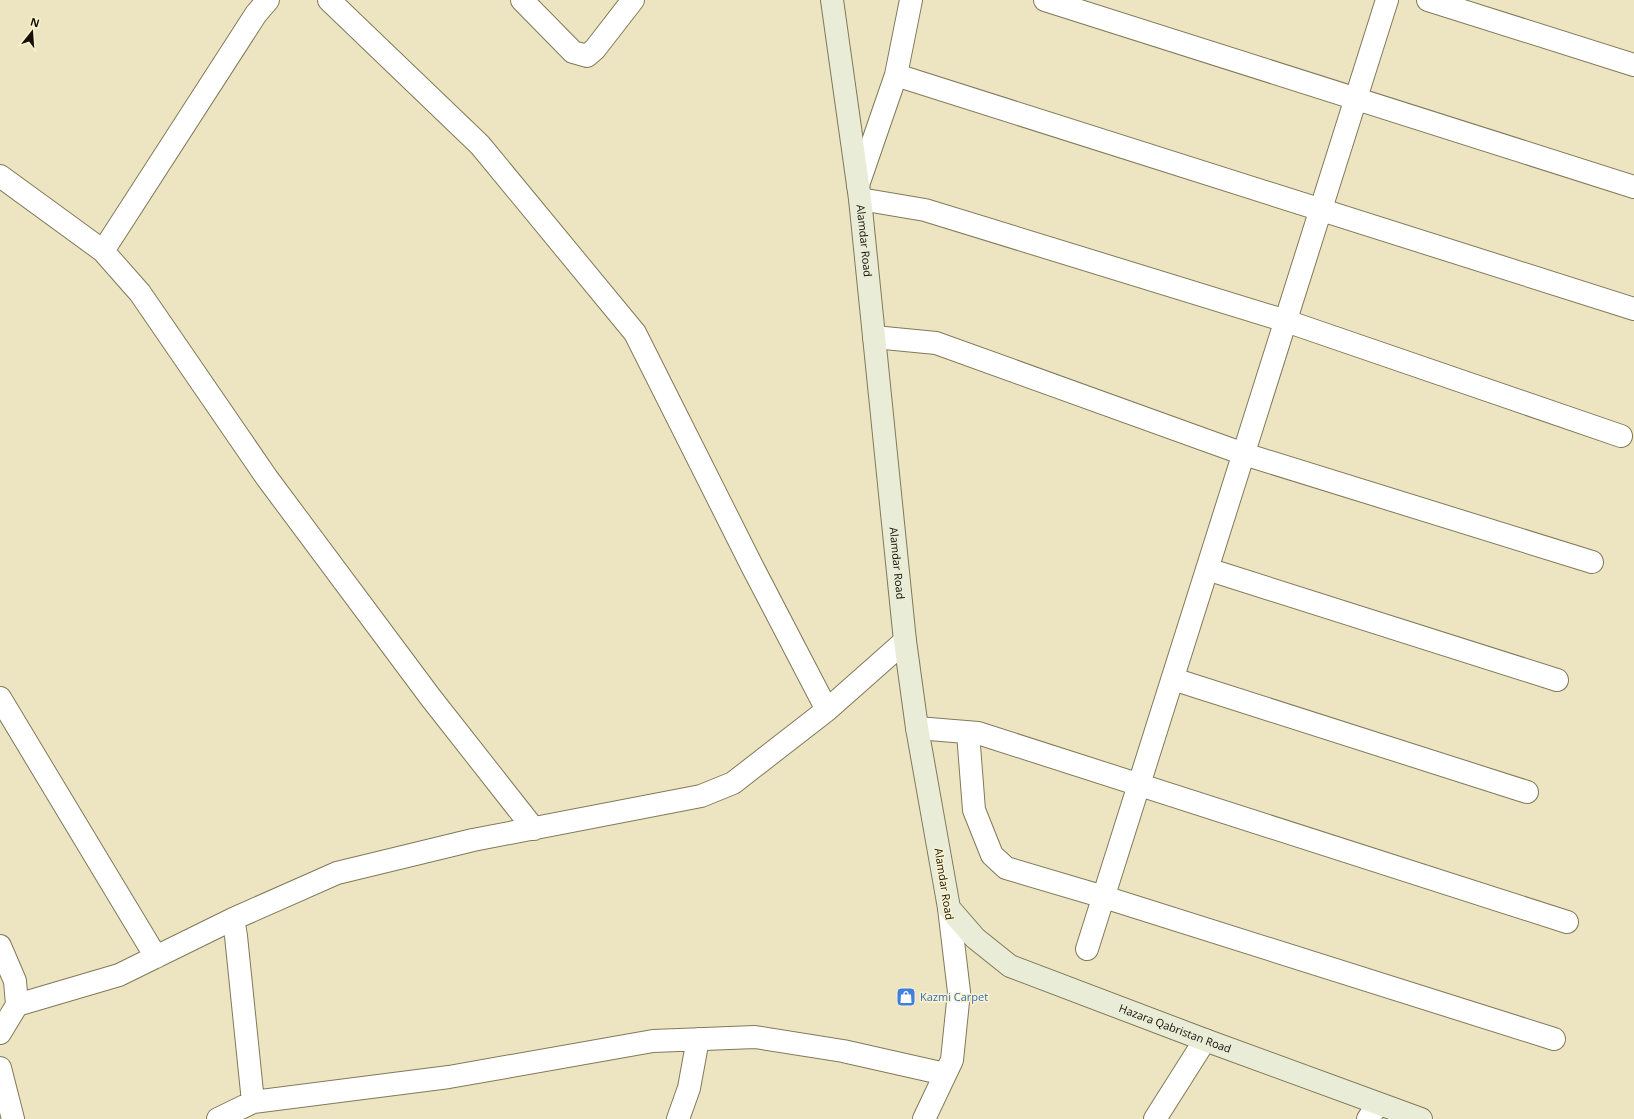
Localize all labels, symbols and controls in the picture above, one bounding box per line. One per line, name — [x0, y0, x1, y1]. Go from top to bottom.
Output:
north arrow — [12, 12, 52, 52]
text: N — [29, 13, 42, 30]
street label: Alamdar Road — [854, 204, 876, 278]
street label: Alamdar Road — [886, 526, 909, 600]
street label: Alamdar Road — [931, 847, 958, 921]
shop icon: Kazmi Carpet — [895, 986, 917, 1008]
place label: Kazmi Carpet — [920, 989, 988, 1004]
street label: Hazara Qabristan Road — [1117, 1000, 1234, 1056]

